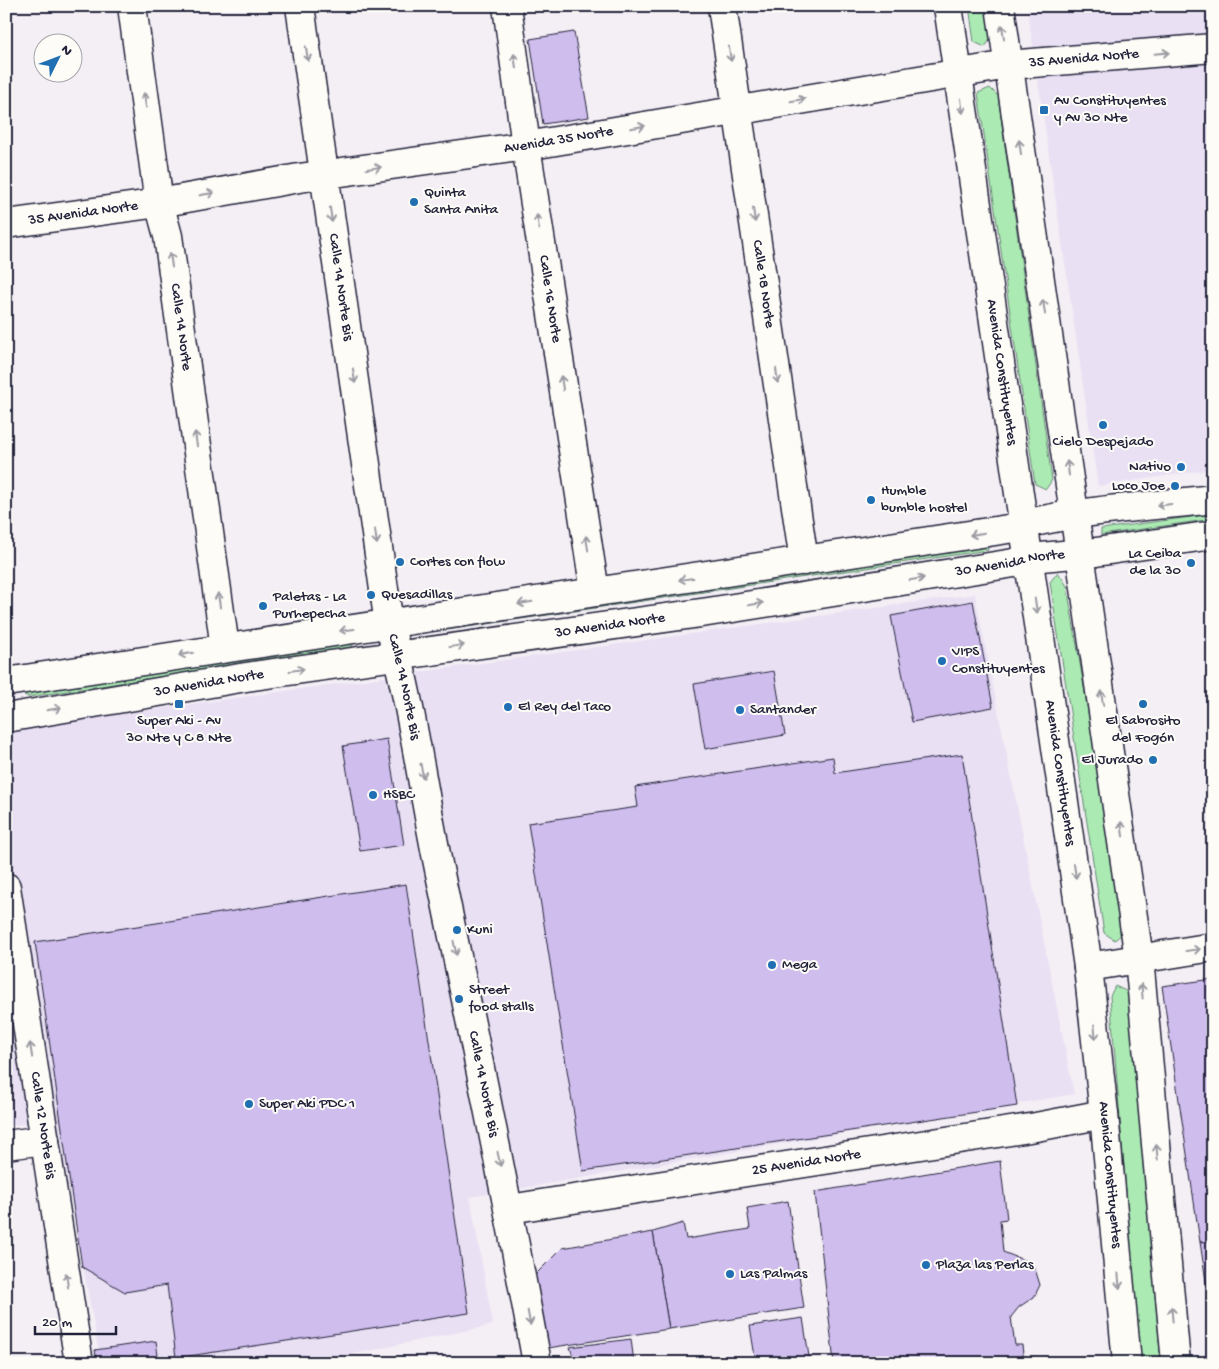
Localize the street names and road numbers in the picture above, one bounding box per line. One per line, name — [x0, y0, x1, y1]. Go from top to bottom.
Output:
street label: 35 Avenida Norte — [1027, 45, 1140, 72]
street label: Avenida 35 Norte — [503, 122, 615, 158]
street label: 35 Avenida Norte — [26, 197, 139, 230]
street label: Calle 14 Norte Bis — [324, 232, 357, 342]
street label: Calle 18 Norte — [748, 239, 779, 330]
street label: Calle 16 Norte — [534, 254, 565, 344]
street label: Calle 14 Norte — [166, 282, 196, 372]
street label: Avenida Constituyentes — [982, 298, 1021, 447]
street label: 30 Avenida Norte — [953, 546, 1066, 581]
street label: 30 Avenida Norte — [553, 609, 666, 643]
street label: Calle 14 Norte Bis — [383, 632, 424, 742]
street label: 30 Avenida Norte — [152, 666, 265, 702]
street label: Avenida Constituyentes — [1040, 699, 1079, 847]
street label: Calle 14 Norte Bis — [464, 1029, 503, 1139]
street label: Calle 12 Norte Bis — [25, 1070, 60, 1181]
street label: Avenida Constituyentes — [1094, 1100, 1125, 1249]
street label: 25 Avenida Norte — [751, 1145, 862, 1180]

